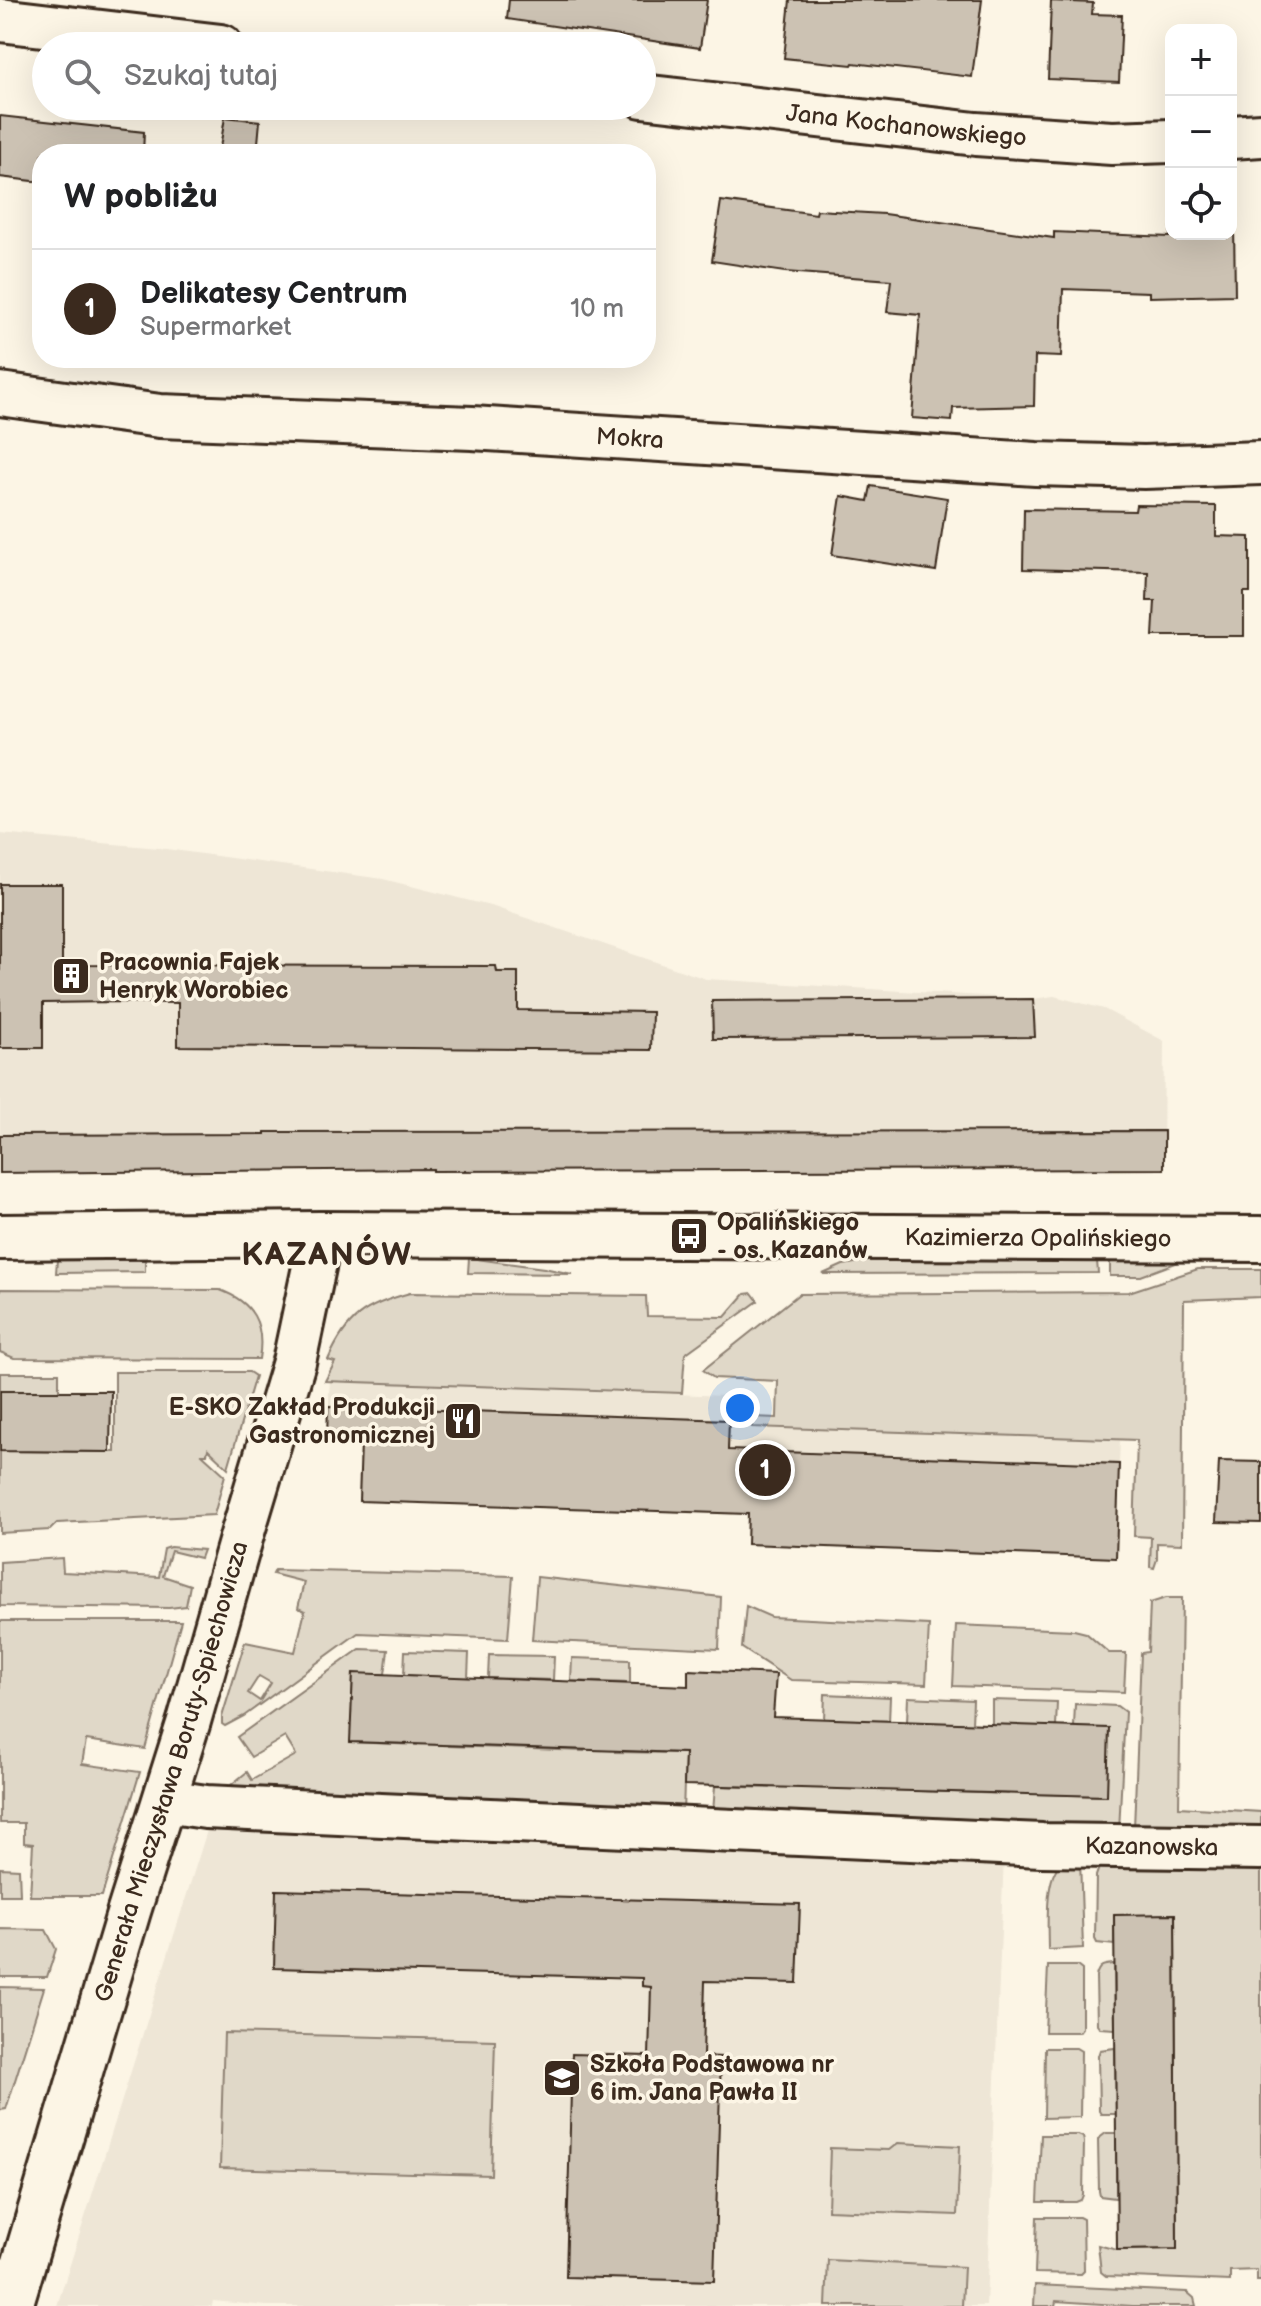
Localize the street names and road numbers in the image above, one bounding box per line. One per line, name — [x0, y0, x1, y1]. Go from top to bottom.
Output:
street label: Jana Kochanowskiego — [784, 98, 1028, 152]
street label: Mokra — [595, 422, 665, 455]
street label: Kazimierza Opalińskiego — [904, 1223, 1171, 1254]
street label: Generała Mieczysława Boruty-Spiechowicza — [89, 1538, 255, 2006]
street label: Kazanowska — [1085, 1832, 1219, 1862]

